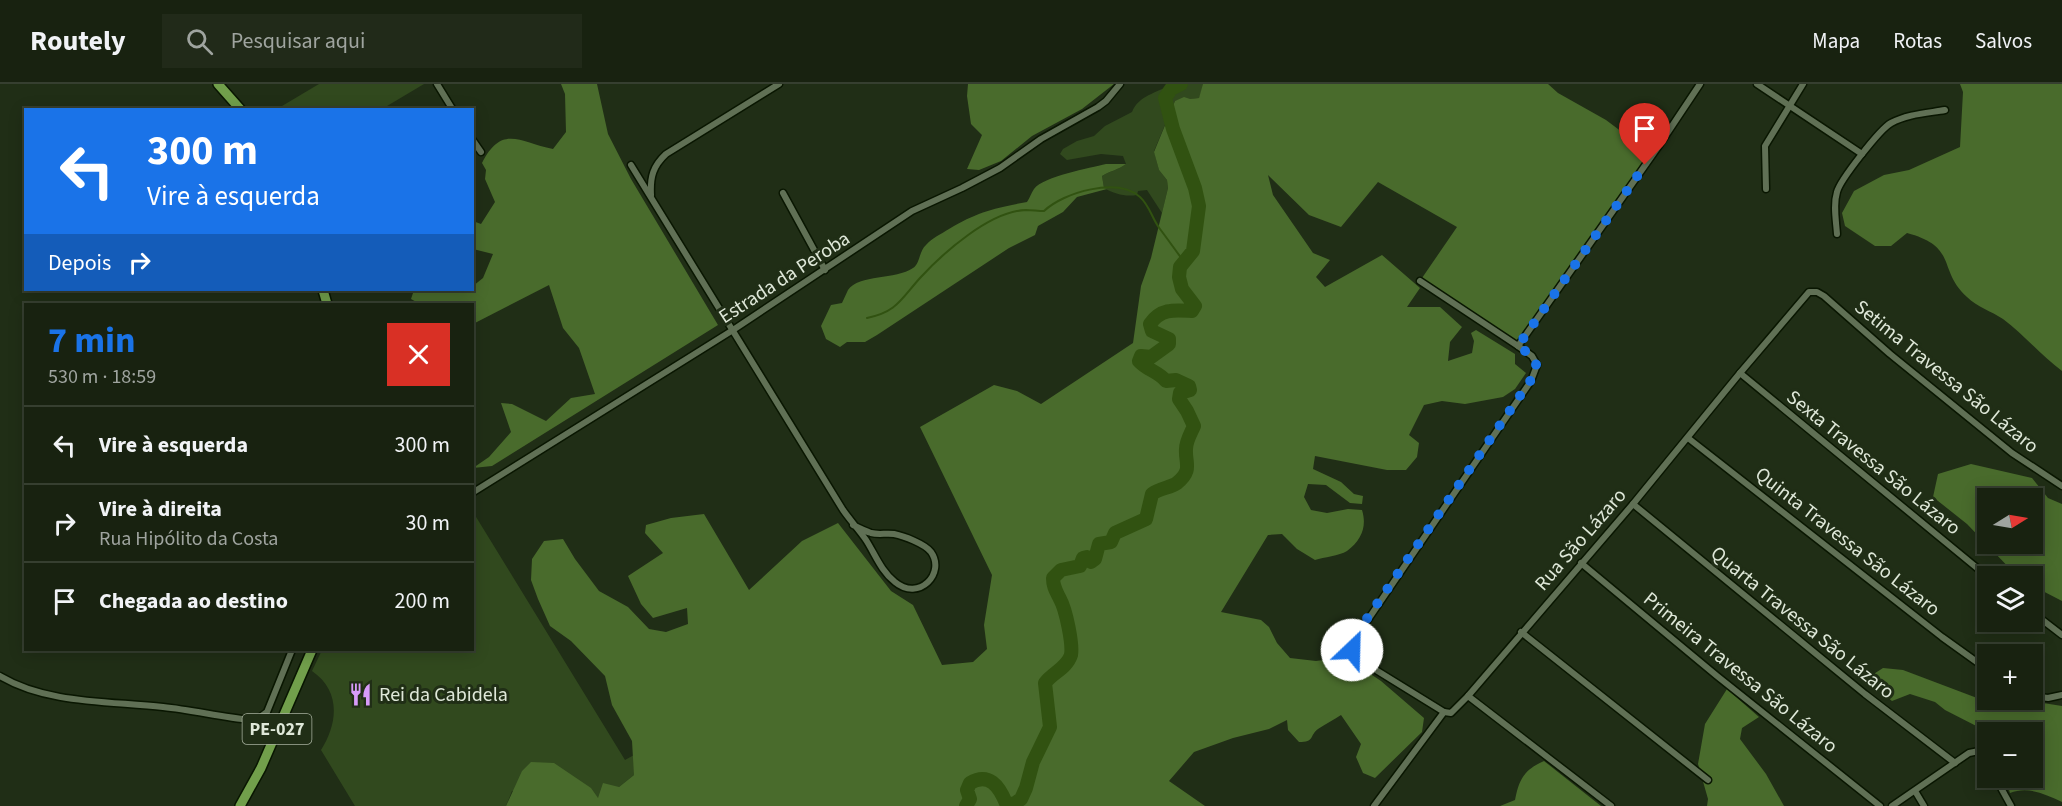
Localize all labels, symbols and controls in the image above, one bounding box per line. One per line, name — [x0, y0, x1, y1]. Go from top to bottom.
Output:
search box — [162, 14, 582, 68]
text: Routely — [30, 21, 126, 61]
icon: search — [183, 25, 216, 58]
text: Pesquisar aqui — [231, 25, 365, 57]
text: Mapa — [1812, 26, 1860, 56]
text: Rotas — [1893, 26, 1942, 56]
text: Salvos — [1975, 26, 2032, 56]
pin — [1619, 103, 1670, 165]
icon: arrive — [1628, 112, 1661, 145]
text: 300 m — [147, 121, 258, 181]
icon: left — [48, 132, 126, 210]
text: Vire à esquerda — [147, 177, 320, 216]
street label: Estrada da Peroba — [713, 225, 856, 331]
icon: right — [123, 246, 156, 279]
text: Depois — [48, 247, 111, 279]
street label: Setima Travessa São Lázaro — [1848, 293, 2045, 460]
text: 7 min — [48, 315, 136, 366]
button: close — [387, 323, 450, 386]
text: 530 m · 18:59 — [48, 363, 156, 391]
street label: Sexta Travessa São Lázaro — [1780, 384, 1966, 542]
icon: left — [48, 429, 81, 462]
text: Vire à esquerda — [99, 429, 248, 461]
text: 300 m — [395, 429, 450, 461]
street label: Quinta Travessa São Lázaro — [1749, 461, 1946, 623]
street label: Rua São Lázaro — [1528, 482, 1633, 597]
north arrow — [1977, 488, 2043, 554]
map controls — [1977, 488, 2043, 788]
text: Vire à direita — [99, 493, 222, 525]
icon: right — [48, 507, 81, 540]
text: 30 m — [405, 507, 450, 539]
text: Rua Hipólito da Costa — [99, 525, 278, 553]
street label: Quarta Travessa São Lázaro — [1705, 540, 1900, 706]
button: layers — [1977, 566, 2043, 632]
icon: arrive — [48, 585, 81, 618]
text: Chegada ao destino — [99, 585, 288, 617]
text: 200 m — [395, 585, 450, 617]
street label: Primeira Travessa São Lázaro — [1637, 586, 1843, 760]
position arrow — [1320, 618, 1384, 682]
button: + — [1977, 644, 2043, 710]
restaurant icon: Rei da Cabidela — [348, 681, 374, 707]
place label: Rei da Cabidela — [379, 681, 508, 709]
road number: PE-027 — [242, 714, 312, 744]
button: − — [1977, 722, 2043, 788]

